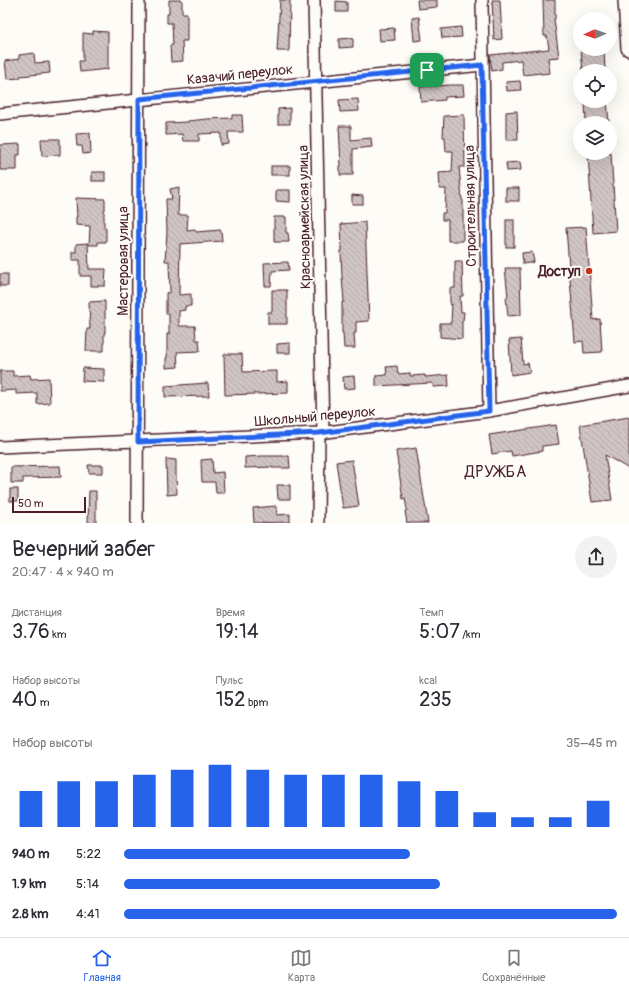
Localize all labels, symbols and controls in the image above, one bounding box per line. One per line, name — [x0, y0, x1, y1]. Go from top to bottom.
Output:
north arrow — [573, 12, 617, 56]
map controls — [573, 12, 617, 160]
pin — [410, 53, 444, 87]
icon: arrive — [416, 59, 438, 81]
street label: Казачий переулок — [186, 60, 294, 89]
button: locate — [573, 64, 617, 108]
button: layers — [573, 116, 617, 160]
street label: Красноармейская улица — [295, 145, 314, 289]
street label: Строительная улица — [461, 145, 480, 267]
street label: Мастеровая улица — [115, 206, 132, 316]
place label: Доступ — [537, 263, 581, 280]
marker: Доступ — [584, 266, 594, 276]
street label: Школьный переулок — [254, 403, 376, 430]
district label: ДРУЖБА — [464, 462, 527, 482]
scale bar — [12, 495, 86, 514]
text: 50 m — [18, 497, 44, 510]
text: Вечерний забег — [12, 535, 155, 563]
button: share — [575, 536, 617, 578]
text: 20:47 · 4 × 940 m — [12, 564, 114, 580]
text: Дистанция — [12, 606, 62, 619]
text: Время — [216, 606, 245, 619]
text: Темп — [419, 606, 444, 619]
text: 3.76 — [12, 619, 50, 644]
text: 19:14 — [216, 619, 259, 644]
text: 5:07 — [419, 619, 460, 644]
text: km — [50, 628, 67, 641]
text: /km — [460, 628, 480, 641]
text: Набор высоты — [12, 674, 80, 687]
text: Пульс — [216, 674, 243, 687]
text: kcal — [419, 674, 437, 687]
text: 40 — [12, 687, 37, 712]
text: 152 — [216, 687, 246, 712]
text: 235 — [419, 687, 452, 712]
text: m — [37, 696, 49, 709]
text: bpm — [246, 696, 268, 709]
text: Набор высоты — [12, 735, 93, 751]
text: 35–45 m — [566, 735, 617, 751]
text: 940 m — [12, 846, 49, 862]
text: 5:22 — [76, 846, 101, 862]
text: 1.9 km — [12, 876, 46, 892]
text: 5:14 — [76, 876, 99, 892]
text: 2.8 km — [12, 906, 48, 922]
text: 4:41 — [76, 906, 100, 922]
tab: Главная — [83, 947, 121, 984]
tab: Карта — [288, 947, 315, 984]
tab: Сохранённые — [482, 947, 545, 984]

